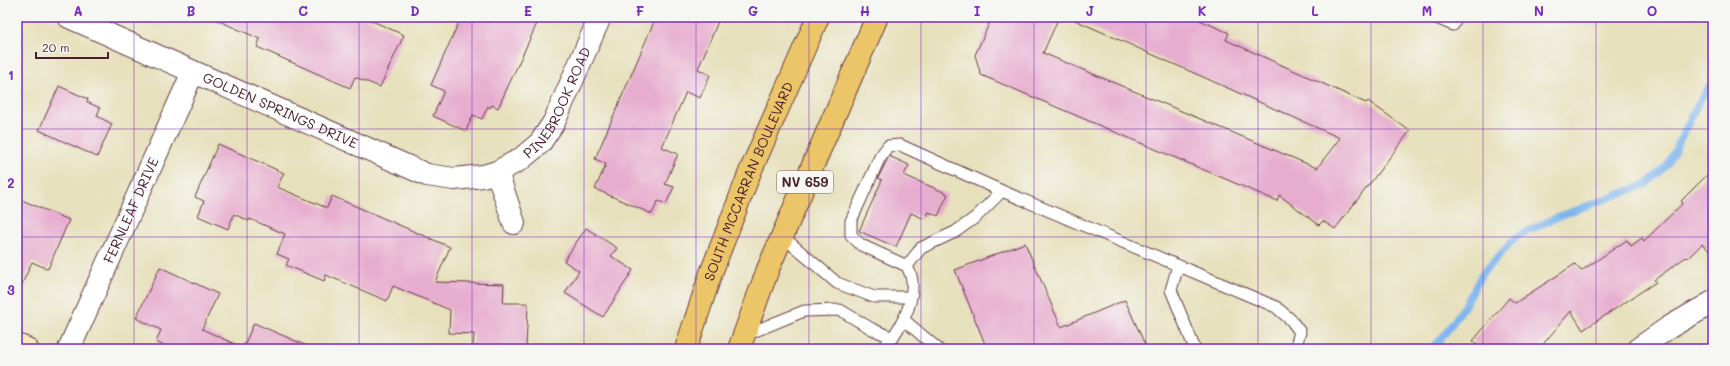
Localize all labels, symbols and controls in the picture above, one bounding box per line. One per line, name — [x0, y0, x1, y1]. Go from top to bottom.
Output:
text: A — [73, 2, 83, 19]
text: B — [187, 2, 196, 19]
text: C — [298, 2, 308, 19]
text: D — [410, 2, 420, 19]
text: E — [524, 2, 532, 19]
text: F — [636, 2, 644, 19]
text: G — [748, 2, 758, 19]
text: H — [860, 2, 870, 19]
text: I — [974, 2, 981, 19]
text: J — [1086, 2, 1094, 19]
text: K — [1198, 2, 1207, 19]
text: L — [1311, 2, 1319, 19]
text: M — [1422, 2, 1432, 19]
text: N — [1534, 2, 1544, 19]
text: O — [1647, 2, 1657, 19]
scale bar — [36, 34, 108, 60]
text: 20 m — [42, 39, 70, 55]
street label: PINEBROOK ROAD — [519, 44, 595, 162]
text: 1 — [8, 66, 14, 83]
street label: GOLDEN SPRINGS DRIVE — [200, 67, 361, 152]
street label: SOUTH MCCARRAN BOULEVARD — [699, 79, 797, 283]
street label: FERNLEAF DRIVE — [99, 154, 163, 266]
road number: NV 659 — [777, 171, 833, 193]
text: 2 — [7, 174, 15, 191]
text: 3 — [7, 281, 15, 298]

